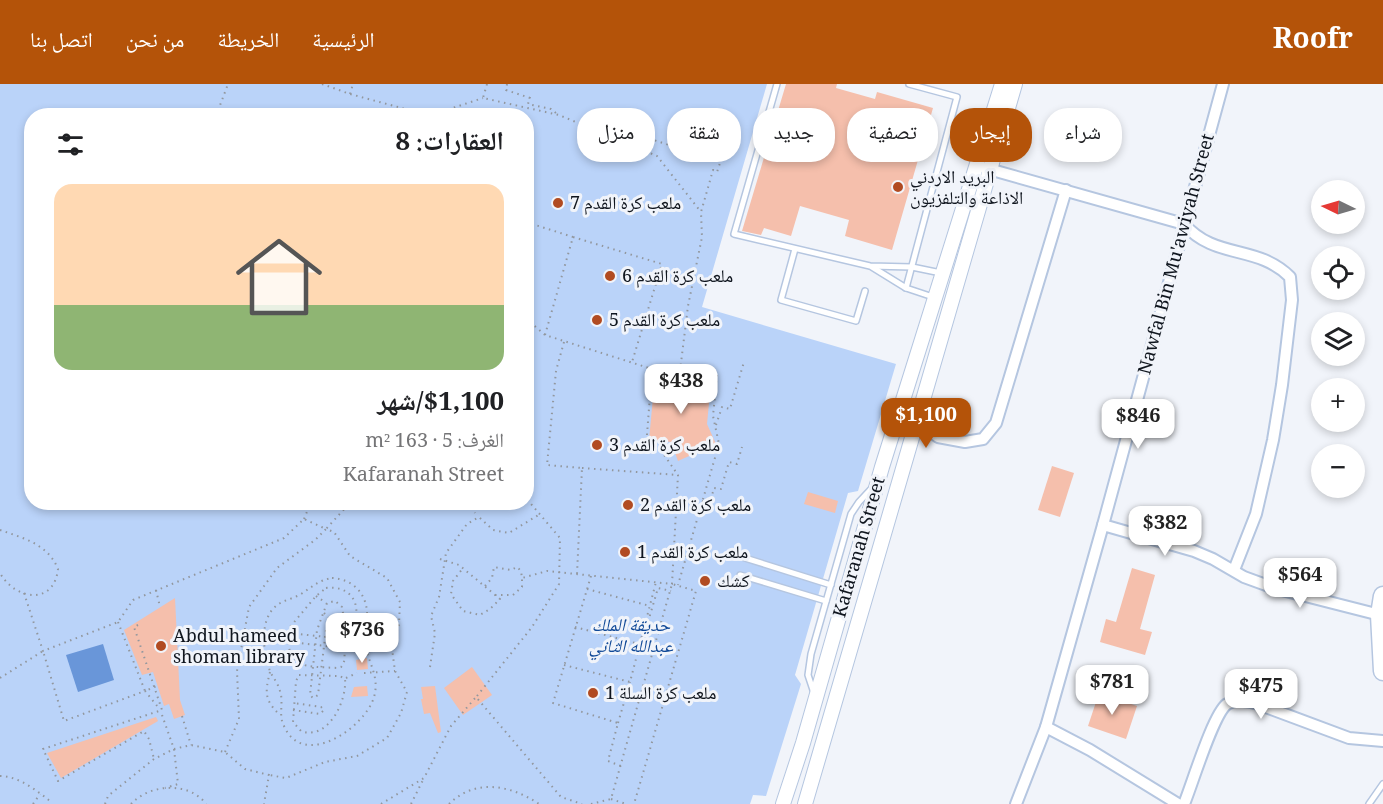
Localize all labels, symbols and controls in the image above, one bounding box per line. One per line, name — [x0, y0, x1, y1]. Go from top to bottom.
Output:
text: Roofr — [1273, 18, 1353, 66]
text: اتصل بنا — [30, 25, 93, 60]
text: من نحن — [126, 25, 184, 60]
text: الخريطة — [217, 25, 279, 60]
text: الرئيسية — [312, 25, 374, 60]
chip: منزل — [577, 108, 655, 162]
chip: شقة — [667, 108, 741, 162]
chip: جديد — [753, 108, 835, 162]
chip: تصفية — [847, 108, 938, 162]
chip: إيجار — [950, 108, 1032, 162]
chip: شراء — [1044, 108, 1122, 162]
text: العقارات: 8 — [396, 122, 504, 166]
icon: filters — [54, 128, 87, 161]
street label: Nawfal Bin Mu'awiyah Street — [1131, 131, 1225, 378]
place label: البريد الاردني الاذاعة والتلفزيون — [910, 164, 1023, 215]
marker: البريد الاردني الاذاعة والتلفزيون — [891, 180, 905, 194]
north arrow — [1311, 180, 1365, 234]
map controls — [1311, 180, 1365, 498]
place label: ملعب كرة القدم 7 — [570, 190, 681, 220]
marker: ملعب كرة القدم 7 — [551, 196, 565, 210]
icon: home — [225, 223, 333, 331]
button: locate — [1311, 246, 1365, 300]
place label: ملعب كرة القدم 6 — [622, 263, 733, 293]
marker: ملعب كرة القدم 6 — [603, 269, 617, 283]
place label: ملعب كرة القدم 5 — [609, 307, 720, 337]
button: layers — [1311, 312, 1365, 366]
marker: ملعب كرة القدم 5 — [590, 313, 604, 327]
pin: $438 — [645, 364, 717, 415]
text: $438 — [659, 366, 703, 400]
button: + — [1311, 378, 1365, 432]
text: $1,100/شهر — [377, 382, 504, 426]
pin: $1,100 — [877, 398, 975, 449]
pin: $846 — [1102, 399, 1174, 450]
text: $1,100 — [895, 400, 957, 434]
text: $846 — [1116, 401, 1160, 435]
text: الغرف: 5 · 163 m² — [365, 426, 504, 460]
place label: ملعب كرة القدم 3 — [609, 432, 720, 462]
marker: ملعب كرة القدم 3 — [590, 438, 604, 452]
button: − — [1311, 444, 1365, 498]
text: Kafaranah Street — [343, 460, 504, 494]
street label: Kafaranah Street — [827, 474, 895, 621]
place label: ملعب كرة القدم 2 — [640, 492, 751, 522]
marker: ملعب كرة القدم 2 — [621, 498, 635, 512]
pin: $382 — [1129, 506, 1201, 557]
text: $382 — [1143, 508, 1187, 542]
place label: ملعب كرة القدم 1 — [637, 539, 748, 569]
marker: ملعب كرة القدم 1 — [618, 545, 632, 559]
pin: $564 — [1264, 558, 1336, 609]
text: $564 — [1278, 560, 1322, 594]
place label: كشك — [717, 568, 750, 598]
marker: كشك — [698, 574, 712, 588]
park label: حديقة الملك عبدالله الثاني — [589, 612, 674, 663]
pin: $736 — [326, 613, 398, 664]
text: $736 — [340, 615, 384, 649]
place label: Abdul hameed shoman library — [173, 623, 306, 674]
marker: Abdul hameed shoman library — [154, 639, 168, 653]
pin: $781 — [1076, 665, 1148, 716]
text: $781 — [1090, 667, 1134, 701]
pin: $475 — [1225, 669, 1297, 720]
text: $475 — [1239, 671, 1283, 705]
place label: ملعب كرة السلة 1 — [605, 680, 716, 710]
marker: ملعب كرة السلة 1 — [586, 686, 600, 700]

